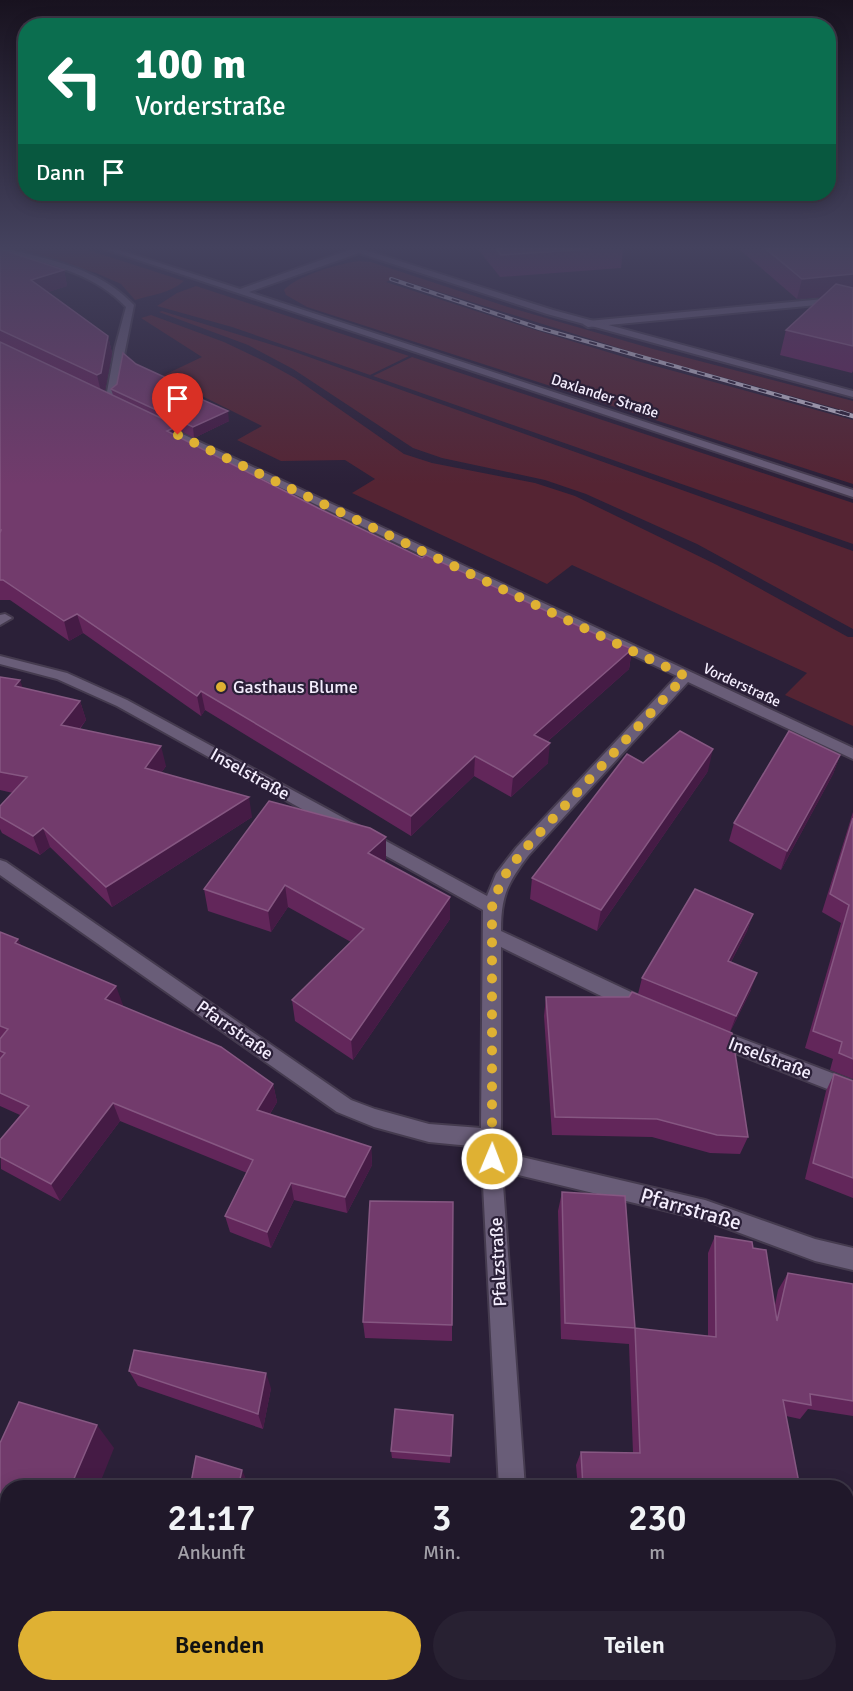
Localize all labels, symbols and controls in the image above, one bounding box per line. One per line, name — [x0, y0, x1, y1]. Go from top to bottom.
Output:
text: 100 m — [135, 39, 246, 90]
icon: left — [36, 42, 114, 120]
text: Vorderstraße — [135, 90, 286, 123]
icon: arrive — [97, 156, 130, 189]
text: Dann — [36, 159, 85, 186]
street label: Daxlander Straße — [549, 370, 661, 422]
pin — [152, 373, 203, 435]
icon: arrive — [161, 382, 194, 415]
street label: Vorderstraße — [700, 659, 784, 711]
place label: Gasthaus Blume — [233, 676, 358, 698]
marker: Gasthaus Blume — [214, 680, 228, 694]
street label: Inselstraße — [206, 743, 294, 805]
street label: Pfarrstraße — [192, 996, 278, 1064]
street label: Inselstraße — [725, 1032, 815, 1084]
position arrow — [460, 1127, 524, 1191]
street label: Pfarrstraße — [638, 1182, 744, 1236]
street label: Pfalzstraße — [485, 1217, 511, 1307]
text: 21:17 — [168, 1496, 255, 1541]
text: 3 — [432, 1496, 452, 1541]
text: 230 — [628, 1496, 687, 1541]
text: Ankunft — [178, 1540, 245, 1565]
text: Min. — [423, 1540, 461, 1565]
text: m — [649, 1540, 665, 1565]
button: Beenden — [18, 1611, 421, 1680]
button: Teilen — [433, 1611, 836, 1680]

